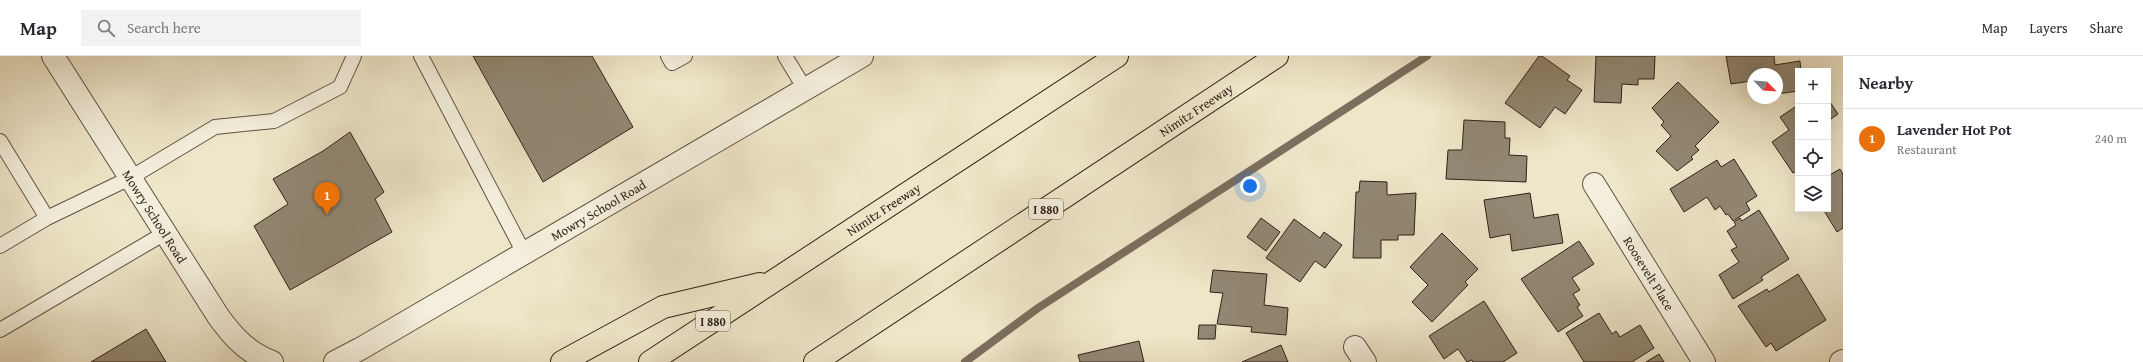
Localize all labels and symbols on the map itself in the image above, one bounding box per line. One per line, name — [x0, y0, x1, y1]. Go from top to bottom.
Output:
north arrow — [1747, 68, 1783, 104]
street label: Nimitz Freeway — [1155, 78, 1237, 141]
street label: Mowry School Road — [118, 166, 192, 267]
street label: Mowry School Road — [547, 175, 649, 245]
your location — [1240, 176, 1260, 196]
street label: Nimitz Freeway — [843, 178, 925, 240]
pin: 1 — [314, 182, 340, 215]
road number: I 880 — [1029, 199, 1063, 219]
street label: Roosevelt Place — [1619, 233, 1679, 314]
road number: I 880 — [696, 311, 730, 331]

